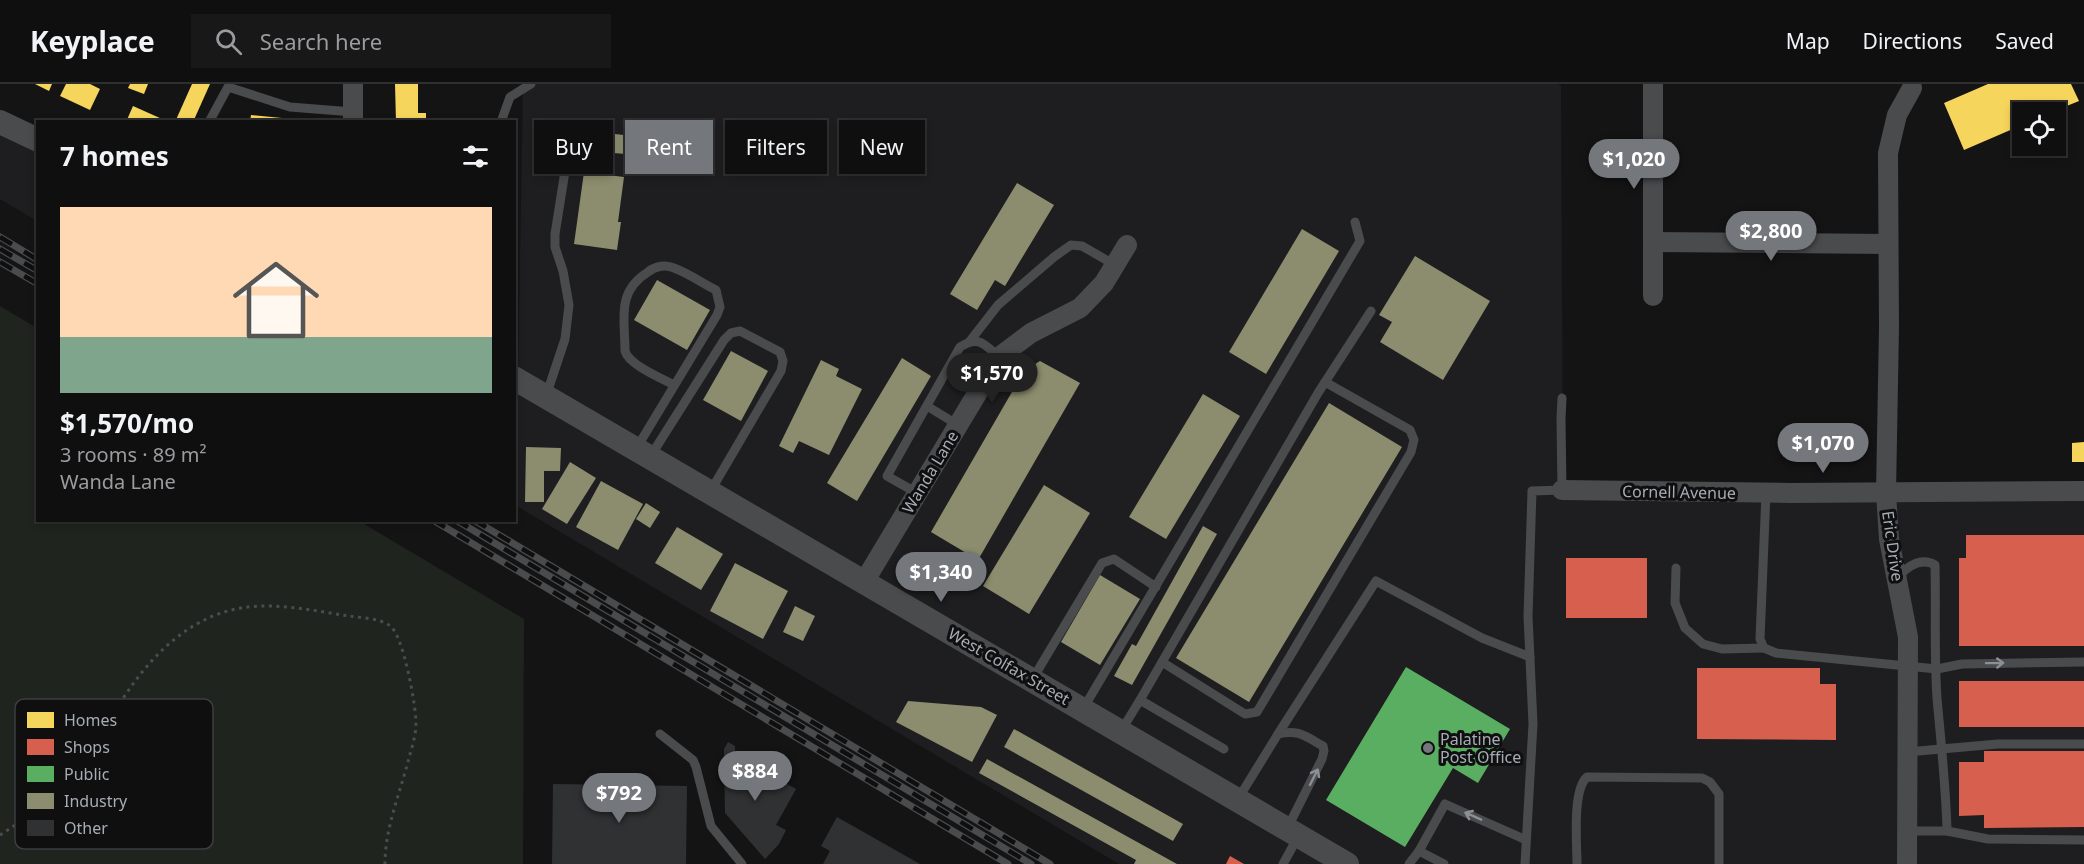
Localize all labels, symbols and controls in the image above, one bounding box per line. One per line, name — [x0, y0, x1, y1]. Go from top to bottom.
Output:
search box — [191, 14, 611, 68]
text: Keyplace — [30, 22, 155, 60]
icon: search — [212, 25, 245, 58]
text: Search here — [260, 26, 382, 56]
text: Map — [1786, 27, 1830, 55]
text: Directions — [1863, 27, 1962, 55]
text: Saved — [1995, 27, 2054, 55]
map controls — [2012, 102, 2066, 156]
button: locate — [2012, 102, 2066, 156]
chip: Buy — [534, 120, 613, 174]
chip: Rent — [625, 120, 713, 174]
chip: Filters — [725, 120, 827, 174]
chip: New — [839, 120, 925, 174]
text: 7 homes — [60, 138, 169, 174]
pin: $1,020 — [1585, 139, 1683, 190]
icon: filters — [459, 140, 492, 173]
text: $1,020 — [1603, 145, 1665, 172]
pin: $2,800 — [1722, 211, 1820, 262]
text: $2,800 — [1740, 217, 1802, 244]
icon: home — [222, 246, 330, 354]
pin: $1,570 — [943, 353, 1041, 404]
text: $1,570 — [961, 359, 1023, 386]
text: $1,570/mo — [60, 405, 194, 441]
pin: $1,070 — [1774, 423, 1872, 474]
street label: Wanda Lane — [897, 427, 963, 517]
text: $1,070 — [1792, 429, 1854, 456]
text: 3 rooms · 89 m² — [60, 441, 207, 468]
text: Wanda Lane — [60, 468, 176, 495]
street label: Cornell Avenue — [1622, 480, 1736, 504]
street label: Eric Drive — [1877, 509, 1909, 583]
pin: $1,340 — [892, 552, 990, 603]
text: $1,340 — [910, 558, 972, 585]
street label: West Colfax Street — [944, 622, 1074, 710]
one-way arrow — [1984, 658, 2004, 669]
legend — [15, 699, 213, 849]
text: Homes — [64, 709, 117, 731]
place label: Palatine Post Office — [1440, 728, 1521, 768]
text: Shops — [64, 736, 110, 758]
marker: Palatine Post Office — [1421, 741, 1435, 755]
pin: $884 — [719, 751, 791, 802]
text: $884 — [732, 757, 778, 784]
text: Public — [64, 763, 110, 785]
one-way arrow — [1309, 768, 1320, 786]
pin: $792 — [583, 773, 655, 824]
text: $792 — [596, 779, 642, 806]
text: Industry — [64, 790, 128, 812]
one-way arrow — [1464, 810, 1482, 821]
text: Other — [64, 817, 108, 839]

